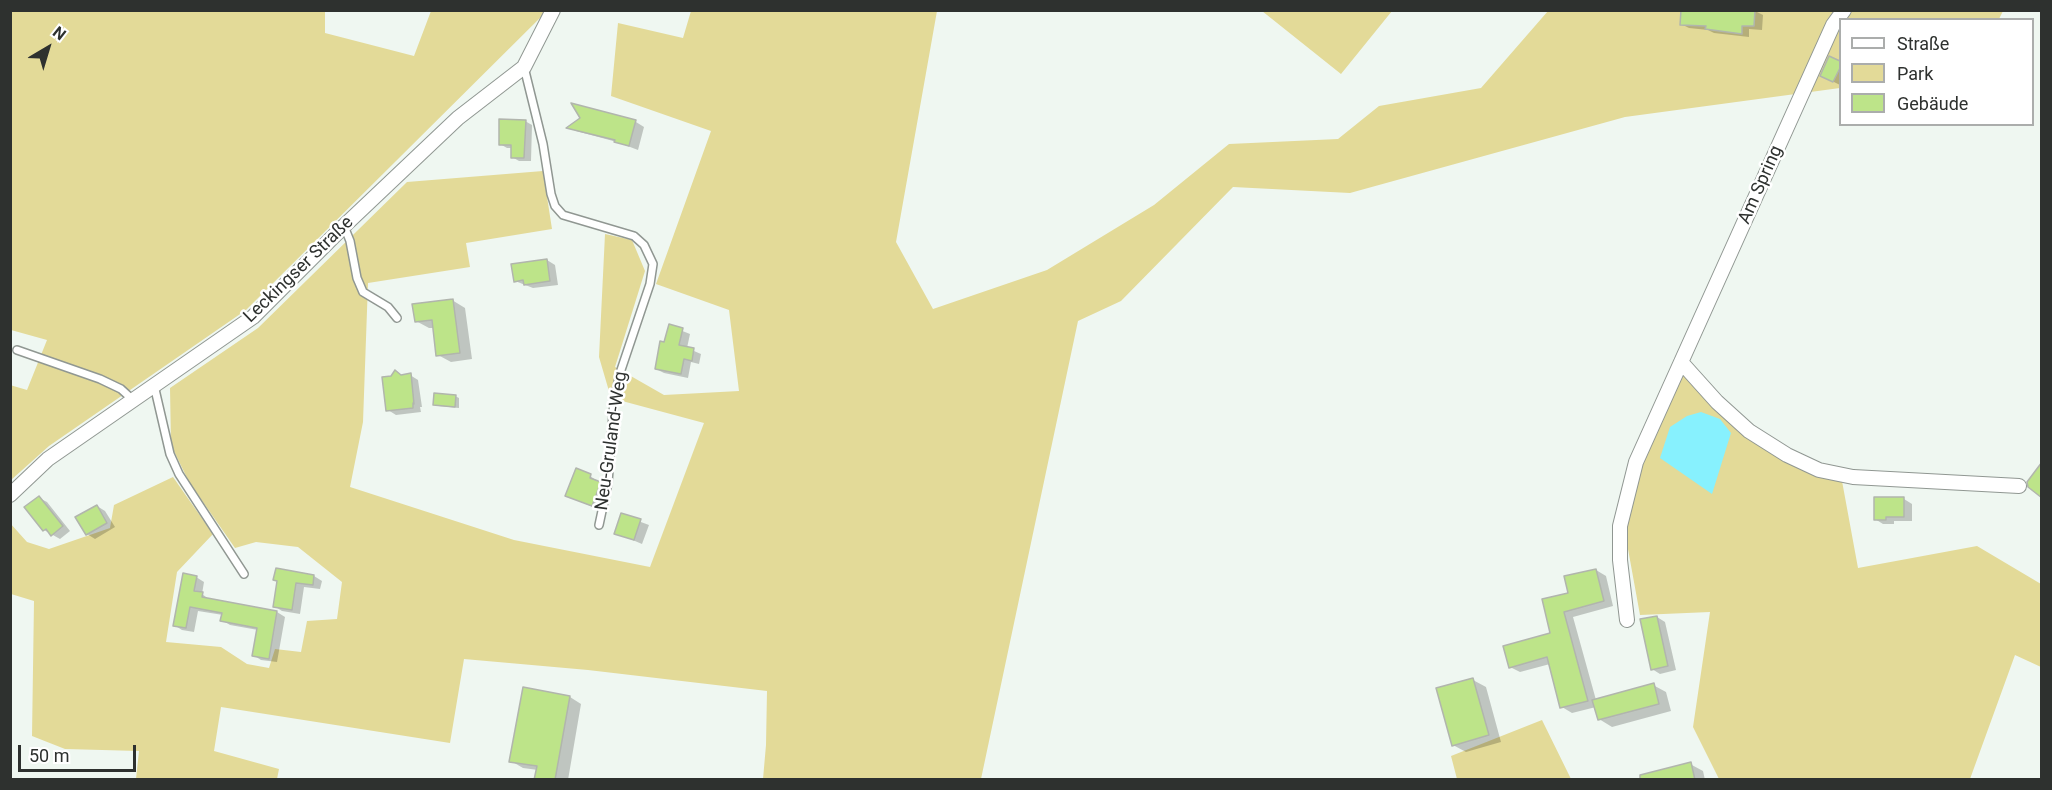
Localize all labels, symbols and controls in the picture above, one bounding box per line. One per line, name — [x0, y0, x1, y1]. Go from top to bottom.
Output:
north arrow — [18, 18, 78, 78]
legend — [1839, 18, 2034, 126]
text: N — [49, 22, 70, 44]
text: Straße — [1897, 33, 1949, 54]
text: Park — [1897, 63, 1933, 84]
text: Gebäude — [1897, 93, 1968, 114]
street label: Am Spring — [1734, 143, 1788, 227]
street label: Leckingser Straße — [240, 212, 358, 328]
street label: Neu-Gruland-Weg — [592, 370, 632, 512]
scale bar — [21, 733, 140, 771]
text: 50 m — [29, 745, 69, 766]

